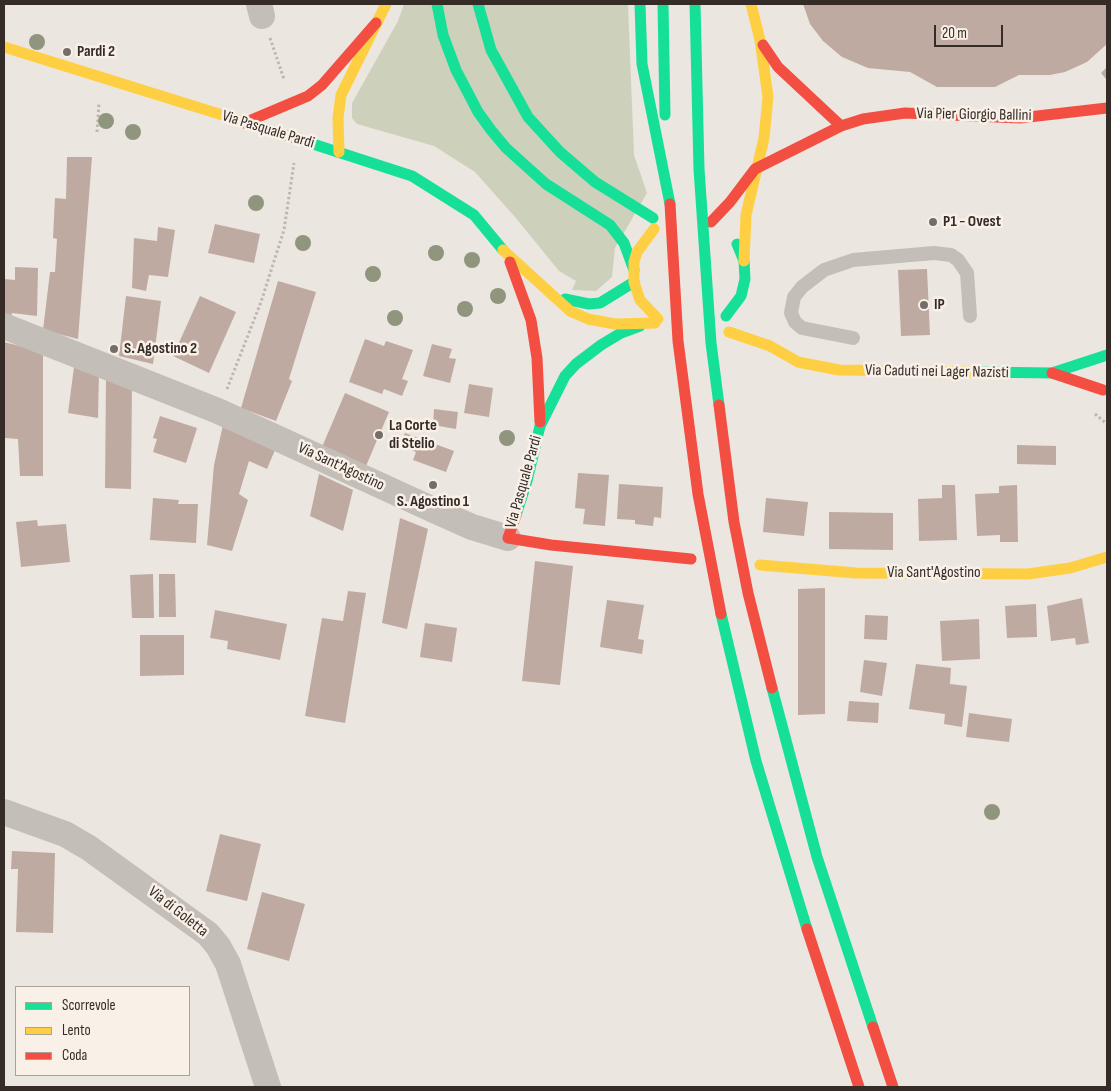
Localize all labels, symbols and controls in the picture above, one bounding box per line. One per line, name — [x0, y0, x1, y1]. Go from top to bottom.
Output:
scale bar — [936, 15, 1005, 47]
text: 20 m — [942, 24, 967, 43]
place label: Pardi 2 — [77, 42, 115, 62]
marker: Pardi 2 — [61, 46, 73, 58]
street label: Via Pier Giorgio Ballini — [916, 104, 1032, 126]
street label: Via Pasquale Pardi — [220, 107, 316, 153]
place label: P1 - Ovest — [943, 212, 1001, 232]
marker: P1 - Ovest — [927, 216, 939, 228]
place label: IP — [934, 295, 945, 315]
marker: IP — [918, 299, 930, 311]
place label: S. Agostino 2 — [124, 339, 197, 359]
marker: S. Agostino 2 — [108, 343, 120, 355]
street label: Via Caduti nei Lager Nazisti — [865, 361, 1009, 383]
place label: La Corte di Stelio — [389, 416, 437, 454]
marker: La Corte di Stelio — [373, 429, 385, 441]
street label: Via Pasquale Pardi — [502, 433, 546, 531]
street label: Via Sant'Agostino — [295, 439, 387, 495]
marker: S. Agostino 1 — [427, 479, 439, 491]
place label: S. Agostino 1 — [397, 492, 469, 512]
street label: Via Sant'Agostino — [887, 563, 981, 583]
street label: Via di Goletta — [144, 883, 212, 941]
legend — [15, 986, 190, 1076]
text: Scorrevole — [62, 996, 116, 1015]
text: Lento — [62, 1021, 91, 1040]
text: Coda — [62, 1046, 87, 1065]

